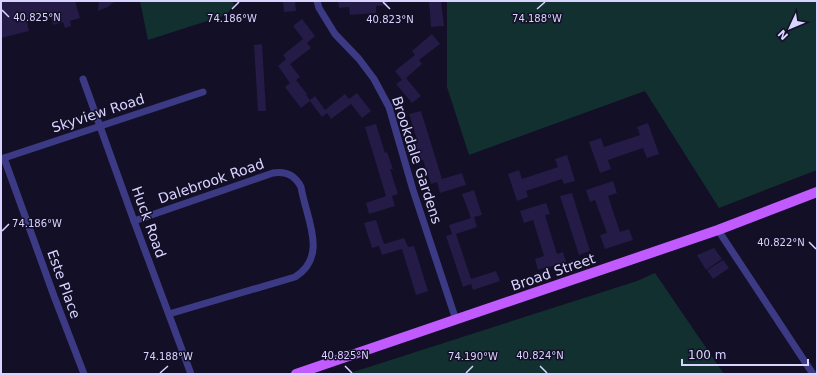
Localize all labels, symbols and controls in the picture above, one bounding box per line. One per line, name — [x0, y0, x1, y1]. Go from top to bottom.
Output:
north arrow — [770, 8, 810, 48]
text: 40.825°N — [13, 12, 61, 23]
text: 74.186°W — [207, 13, 257, 24]
text: 74.188°W — [512, 13, 562, 24]
text: 40.823°N — [366, 14, 414, 25]
text: N — [775, 27, 791, 42]
street label: Skyview Road — [50, 90, 146, 136]
street label: Brookdale Gardens — [389, 94, 445, 226]
street label: Dalebrook Road — [156, 155, 266, 207]
street label: Huck Road — [129, 184, 169, 260]
text: 74.186°W — [12, 218, 62, 229]
text: 40.822°N — [757, 237, 805, 248]
street label: Este Place — [44, 247, 84, 321]
street label: Broad Street — [509, 250, 598, 294]
scale bar — [682, 341, 808, 367]
text: 100 m — [688, 348, 726, 362]
text: 40.825°N — [321, 350, 369, 361]
text: 40.824°N — [516, 350, 564, 361]
text: 74.188°W — [143, 351, 193, 362]
text: 74.190°W — [448, 351, 498, 362]

